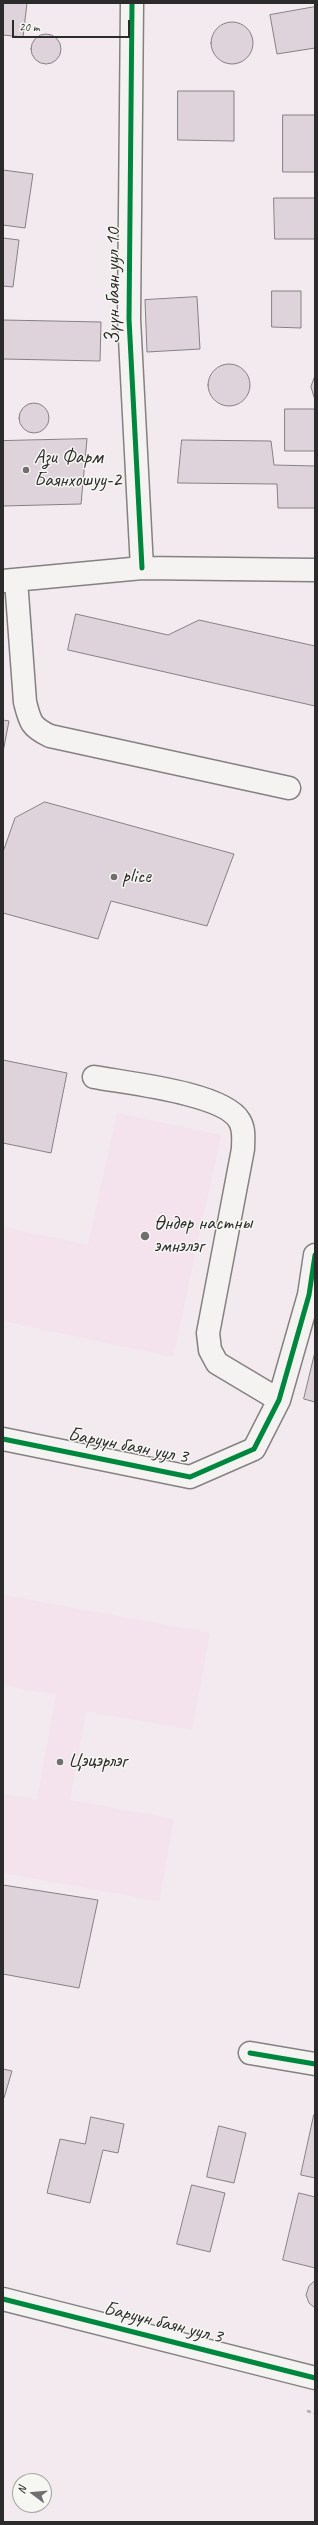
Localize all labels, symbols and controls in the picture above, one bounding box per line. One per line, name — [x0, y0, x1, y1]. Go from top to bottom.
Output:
scale bar — [14, 12, 132, 38]
text: 20 m — [19, 19, 39, 35]
street label: Зүүн баян уул 10 — [102, 228, 126, 344]
place label: Ази Фарм Баянхошуу-2 — [34, 446, 121, 493]
marker: Ази Фарм Баянхошуу-2 — [21, 465, 31, 475]
place label: plice — [122, 865, 151, 889]
marker: plice — [109, 872, 119, 882]
place label: Өндөр настны эмнэлэг — [154, 1212, 252, 1259]
marker: Өндөр настны эмнэлэг — [139, 1230, 151, 1242]
street label: Баруун баян уул 3 — [66, 1423, 190, 1469]
place label: Цэцэрлэг — [68, 1750, 127, 1774]
marker: Цэцэрлэг — [55, 1757, 65, 1767]
street label: Баруун баян уул 3 — [101, 2297, 225, 2349]
north arrow — [12, 2473, 52, 2513]
text: N — [14, 2485, 29, 2495]

